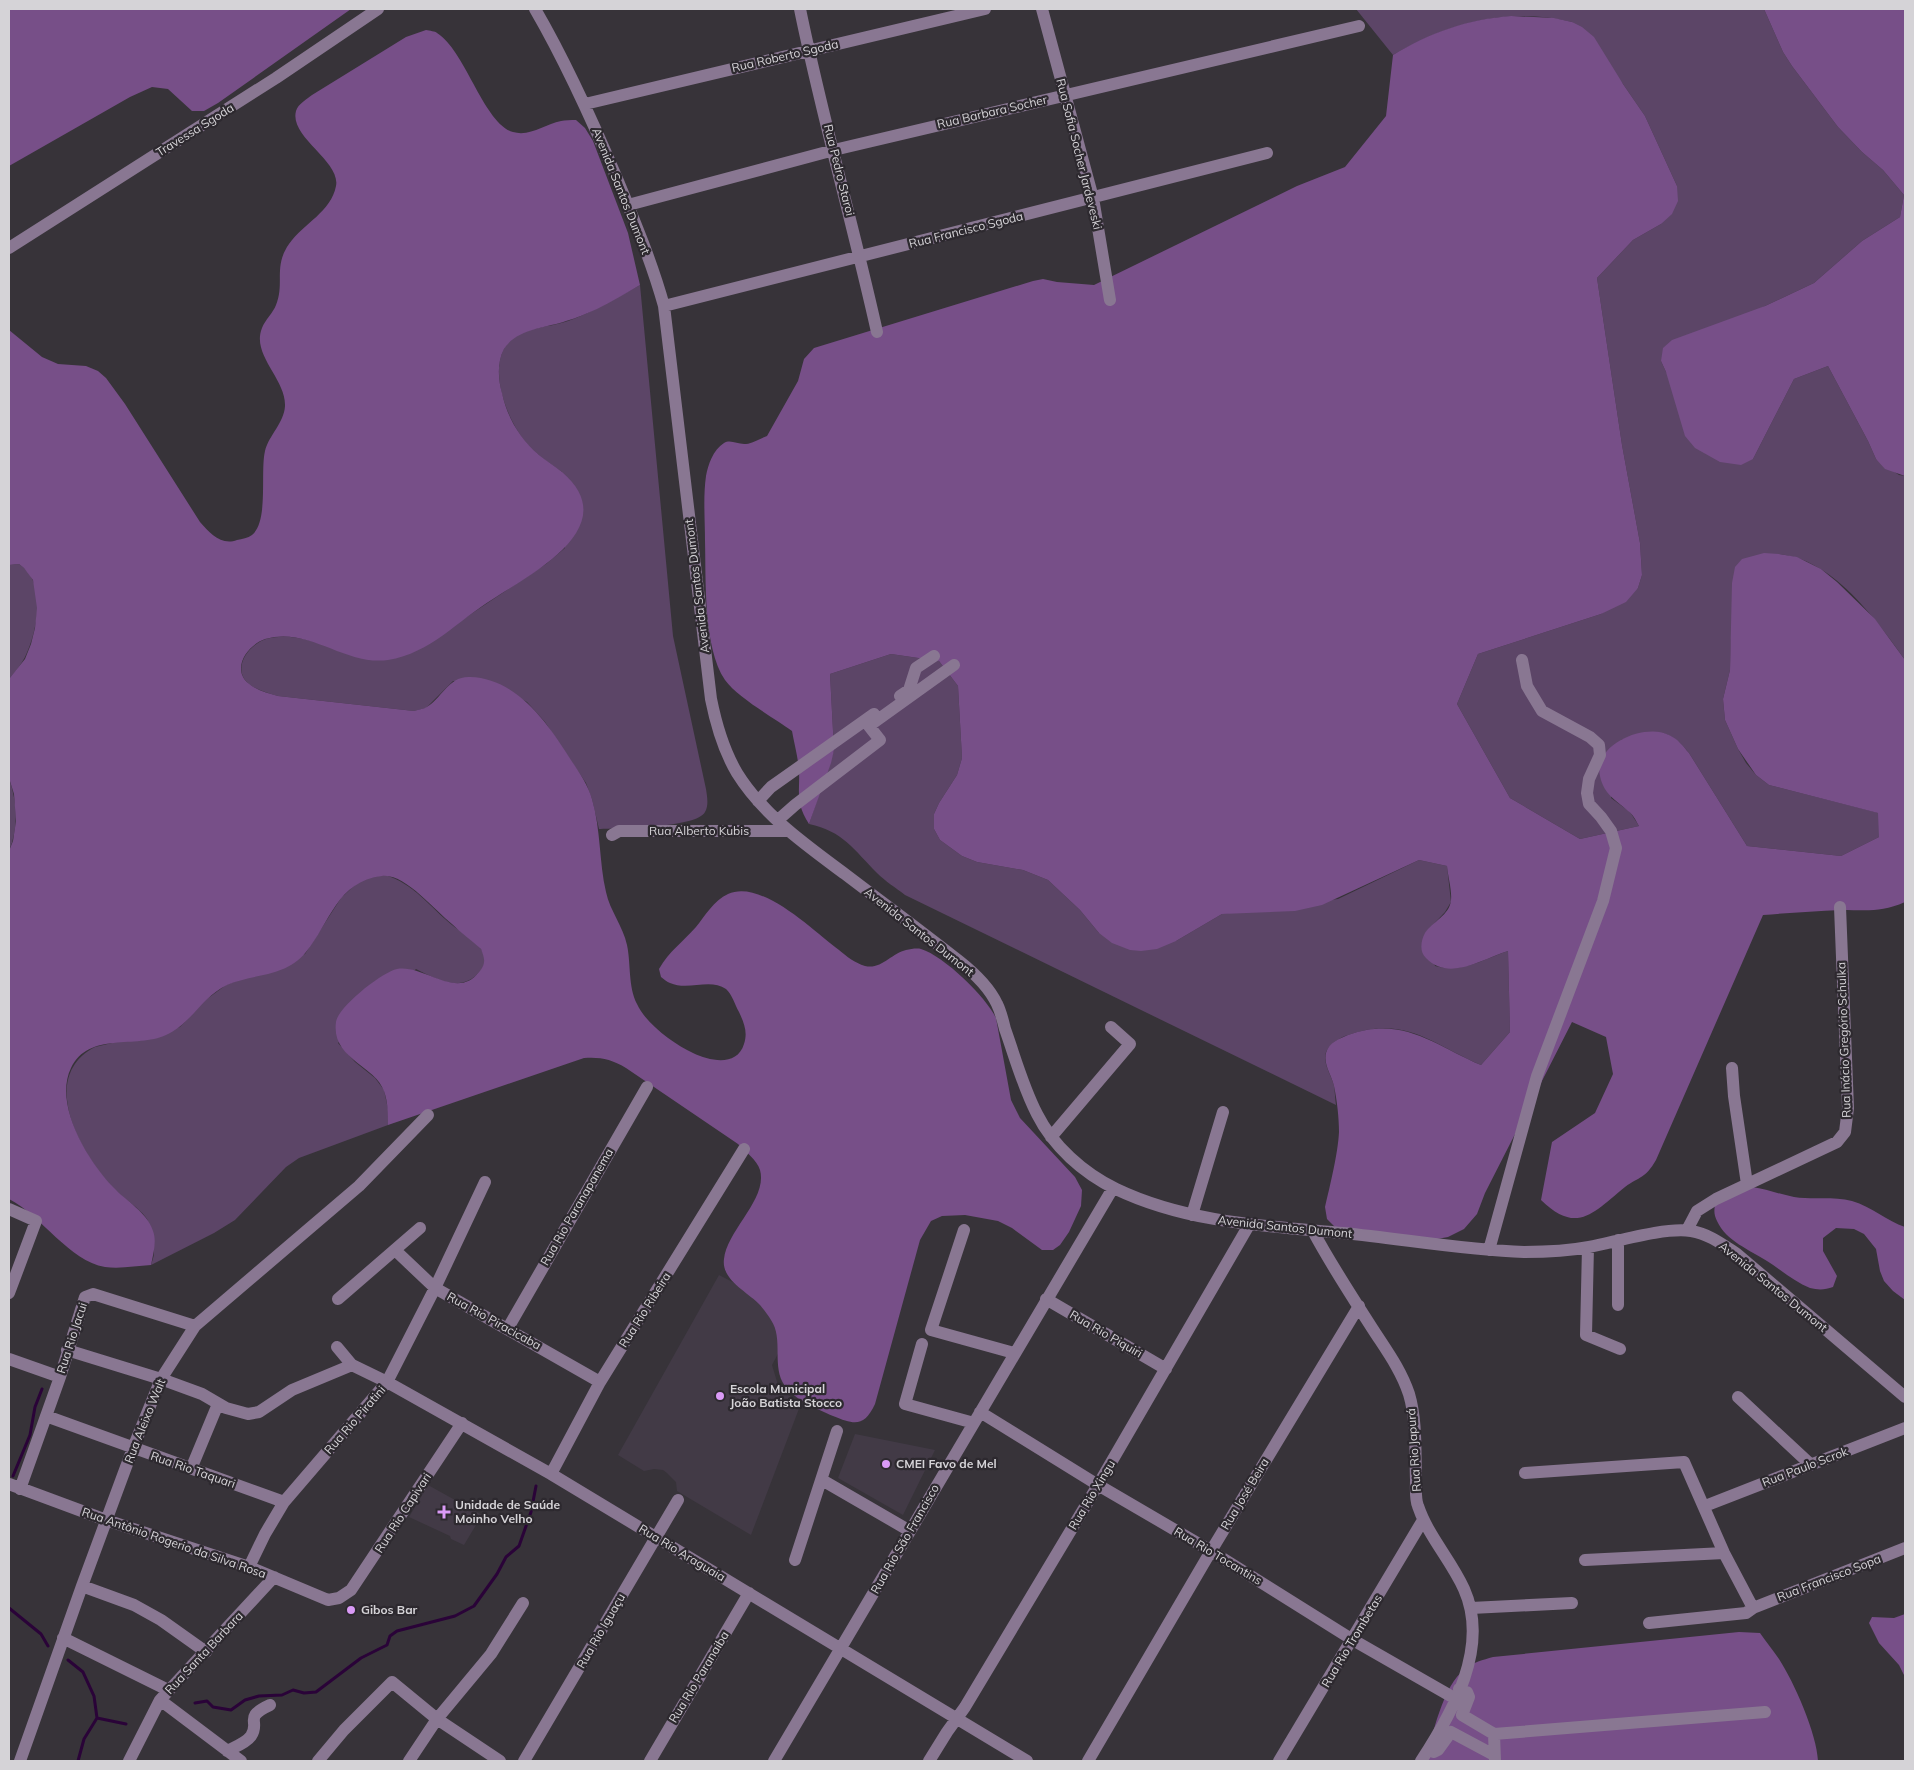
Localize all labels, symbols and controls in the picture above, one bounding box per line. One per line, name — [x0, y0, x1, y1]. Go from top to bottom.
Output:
street label: Rua Roberto Sgoda — [730, 36, 840, 75]
street label: Rua Sofia Socher Jardeveski — [1053, 77, 1106, 231]
street label: Rua Barbara Socher — [935, 91, 1049, 131]
street label: Travessa Sgoda — [153, 100, 236, 159]
street label: Rua Pedro Staroi — [821, 122, 858, 217]
street label: Avenida Santos Dumont — [589, 125, 654, 256]
street label: Rua Francisco Sgoda — [907, 208, 1025, 251]
street label: Avenida Santos Dumont — [681, 518, 712, 654]
street label: Rua Alberto Kubis — [649, 823, 749, 838]
street label: Avenida Santos Dumont — [861, 884, 977, 979]
street label: Rua Inácio Gregório Schulka — [1833, 962, 1854, 1118]
street label: Rua Rio Paranapanema — [537, 1145, 616, 1268]
street label: Avenida Santos Dumont — [1217, 1212, 1353, 1241]
street label: Avenida Santos Dumont — [1716, 1238, 1831, 1335]
street label: Rua Rio Ribeira — [615, 1269, 674, 1350]
street label: Rua Rio Piracicaba — [445, 1289, 544, 1353]
street label: Rua Rio Jacui — [53, 1300, 90, 1375]
street label: Rua Rio Piquiri — [1067, 1307, 1145, 1361]
street label: Rua Aleixo Walt — [121, 1376, 168, 1465]
place label: Escola Municipal João Batista Stocco — [730, 1381, 842, 1410]
street label: Rua Rio Piratini — [321, 1382, 389, 1457]
marker: Escola Municipal João Batista Stocco — [714, 1390, 726, 1402]
street label: Rua Rio Japurá — [1403, 1408, 1424, 1492]
street label: Rua Paulo Scrok — [1760, 1443, 1851, 1490]
street label: Rua Rio Taquari — [149, 1448, 238, 1491]
street label: Rua José Beira — [1217, 1455, 1272, 1532]
place label: CMEI Favo de Mel — [896, 1456, 997, 1471]
street label: Rua Rio Xingu — [1065, 1457, 1118, 1532]
marker: CMEI Favo de Mel — [880, 1458, 892, 1470]
street label: Rua Rio Capivari — [371, 1470, 434, 1556]
street label: Rua Rio São Francisco — [867, 1481, 942, 1596]
place label: Unidade de Saúde Moinho Velho — [455, 1497, 561, 1526]
street label: Rua Antônio Rogerio da Silva Rosa — [80, 1504, 268, 1581]
marker: Unidade de Saúde Moinho Velho — [437, 1505, 451, 1519]
street label: Rua Rio Araguaia — [636, 1521, 728, 1584]
street label: Rua Rio Tocantins — [1172, 1523, 1265, 1588]
street label: Rua Francisco Sopa — [1775, 1551, 1883, 1604]
street label: Rua Rio Iguaçu — [573, 1591, 628, 1671]
street label: Rua Rio Trombetas — [1318, 1592, 1385, 1690]
place label: Gibos Bar — [361, 1602, 418, 1617]
marker: Gibos Bar — [345, 1604, 357, 1616]
street label: Rua Santa Barbara — [162, 1608, 246, 1697]
street label: Rua Rio Paranaiba — [665, 1628, 732, 1725]

